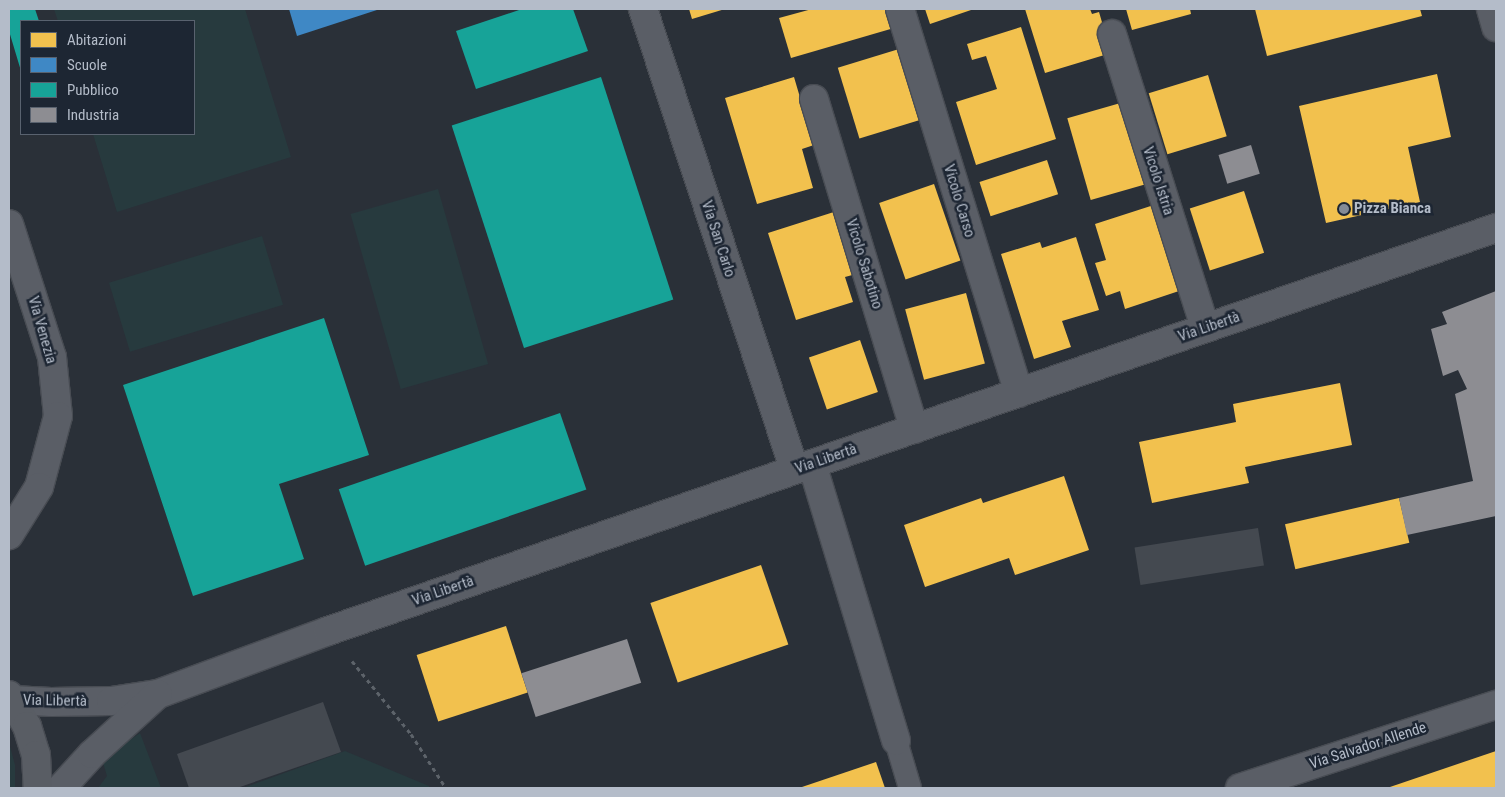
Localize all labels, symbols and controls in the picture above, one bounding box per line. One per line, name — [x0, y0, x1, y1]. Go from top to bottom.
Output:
legend — [20, 20, 195, 135]
text: Abitazioni — [67, 31, 126, 49]
text: Scuole — [67, 56, 107, 74]
text: Pubblico — [67, 81, 119, 99]
text: Industria — [67, 106, 119, 124]
street label: Vicolo Istria — [1138, 144, 1178, 218]
street label: Vicolo Carso — [939, 162, 979, 240]
street label: Via San Carlo — [697, 198, 739, 280]
place label: Pizza Bianca — [1354, 200, 1431, 218]
marker: Pizza Bianca — [1338, 203, 1350, 215]
street label: Vicolo Sabotino — [842, 217, 886, 311]
street label: Via Venezia — [24, 294, 60, 366]
street label: Via Libertà — [1176, 308, 1242, 346]
street label: Via Libertà — [793, 440, 859, 478]
street label: Via Libertà — [410, 572, 476, 610]
street label: Via Libertà — [23, 691, 87, 711]
street label: Via Salvador Allende — [1307, 719, 1429, 773]

